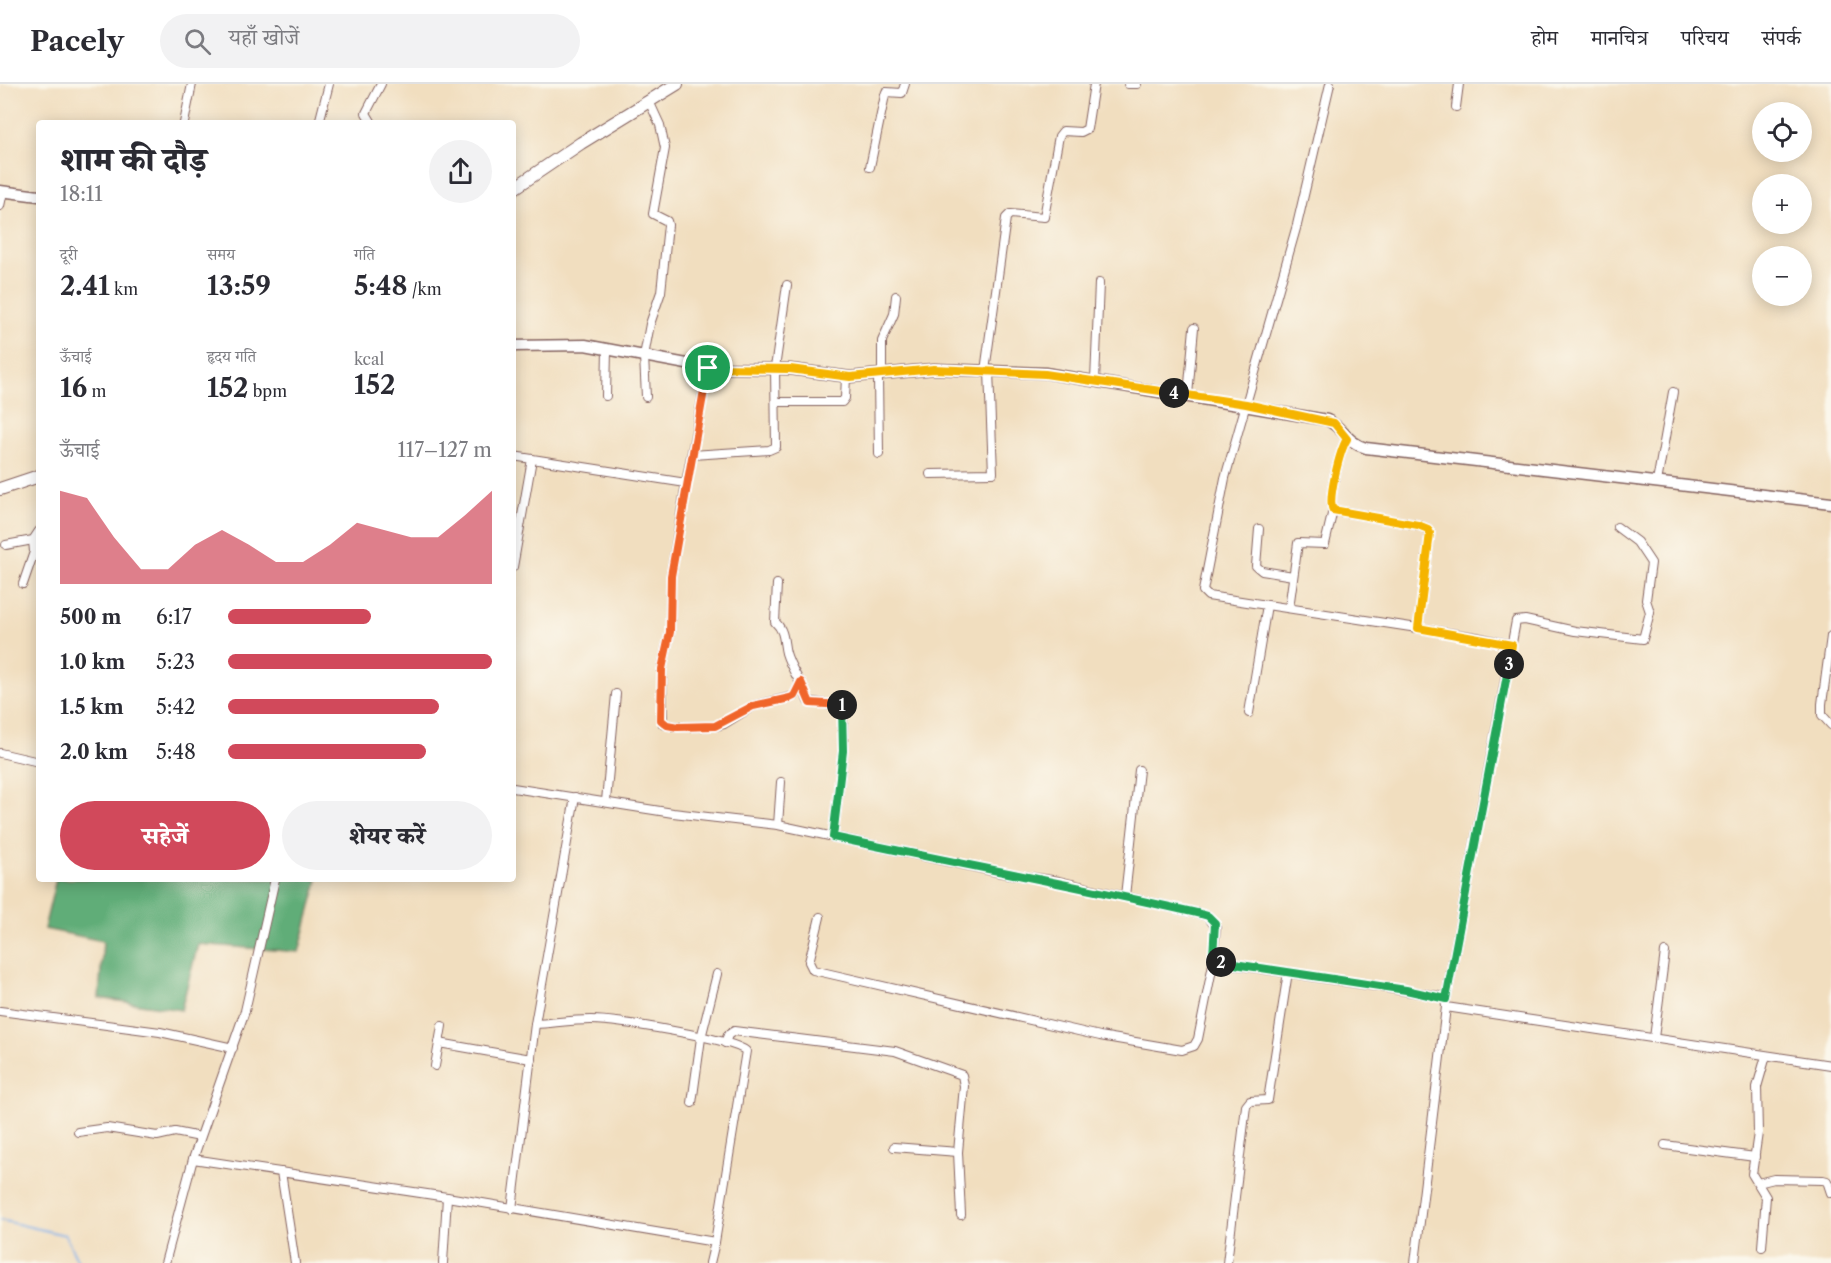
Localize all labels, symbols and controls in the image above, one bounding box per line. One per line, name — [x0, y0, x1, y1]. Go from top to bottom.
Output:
search box — [160, 14, 580, 68]
text: Pacely — [30, 24, 124, 58]
text: यहाँ खोजें — [229, 24, 299, 51]
icon: search — [181, 25, 214, 58]
text: होम — [1531, 25, 1558, 50]
text: मानचित्र — [1591, 25, 1648, 50]
text: परिचय — [1681, 25, 1729, 50]
text: संपर्क — [1762, 25, 1801, 50]
map controls — [1752, 102, 1812, 306]
button: locate — [1752, 102, 1812, 162]
text: शाम की दौड़ — [60, 139, 207, 180]
button: share — [429, 140, 492, 203]
button: + — [1752, 174, 1812, 234]
text: 18:11 — [60, 182, 103, 206]
text: दूरी — [60, 244, 77, 264]
text: समय — [207, 244, 235, 264]
text: गति — [354, 244, 375, 264]
button: − — [1752, 246, 1812, 306]
text: 2.41 — [60, 270, 110, 302]
text: 13:59 — [207, 270, 271, 302]
text: 5:48 — [354, 270, 407, 302]
text: km — [110, 279, 138, 299]
text: /km — [407, 279, 442, 299]
pin — [682, 342, 733, 393]
text: ऊँचाई — [60, 346, 92, 366]
text: हृदय गति — [207, 346, 256, 366]
text: kcal — [354, 349, 384, 369]
icon: arrive — [691, 351, 724, 384]
text: 152 — [354, 369, 395, 401]
text: 16 — [60, 372, 87, 404]
text: 152 — [207, 372, 248, 404]
pin: 4 — [1159, 378, 1189, 408]
text: m — [87, 381, 106, 401]
text: bpm — [248, 381, 287, 401]
text: 4 — [1169, 383, 1179, 403]
text: ऊँचाई — [60, 438, 99, 462]
text: 117–127 m — [397, 438, 492, 462]
text: 500 m — [60, 605, 121, 629]
text: 6:17 — [156, 605, 192, 629]
pin: 3 — [1494, 649, 1524, 679]
text: 1.0 km — [60, 650, 125, 674]
text: 5:23 — [156, 650, 195, 674]
text: 3 — [1504, 654, 1514, 674]
pin: 1 — [827, 690, 857, 720]
text: 1.5 km — [60, 695, 124, 719]
text: 5:42 — [156, 695, 196, 719]
text: 1 — [838, 695, 846, 715]
text: 2.0 km — [60, 740, 128, 764]
text: 5:48 — [156, 740, 196, 764]
button: सहेजें — [60, 801, 270, 870]
button: शेयर करें — [282, 801, 492, 870]
pin: 2 — [1206, 947, 1236, 977]
text: 2 — [1216, 952, 1226, 972]

